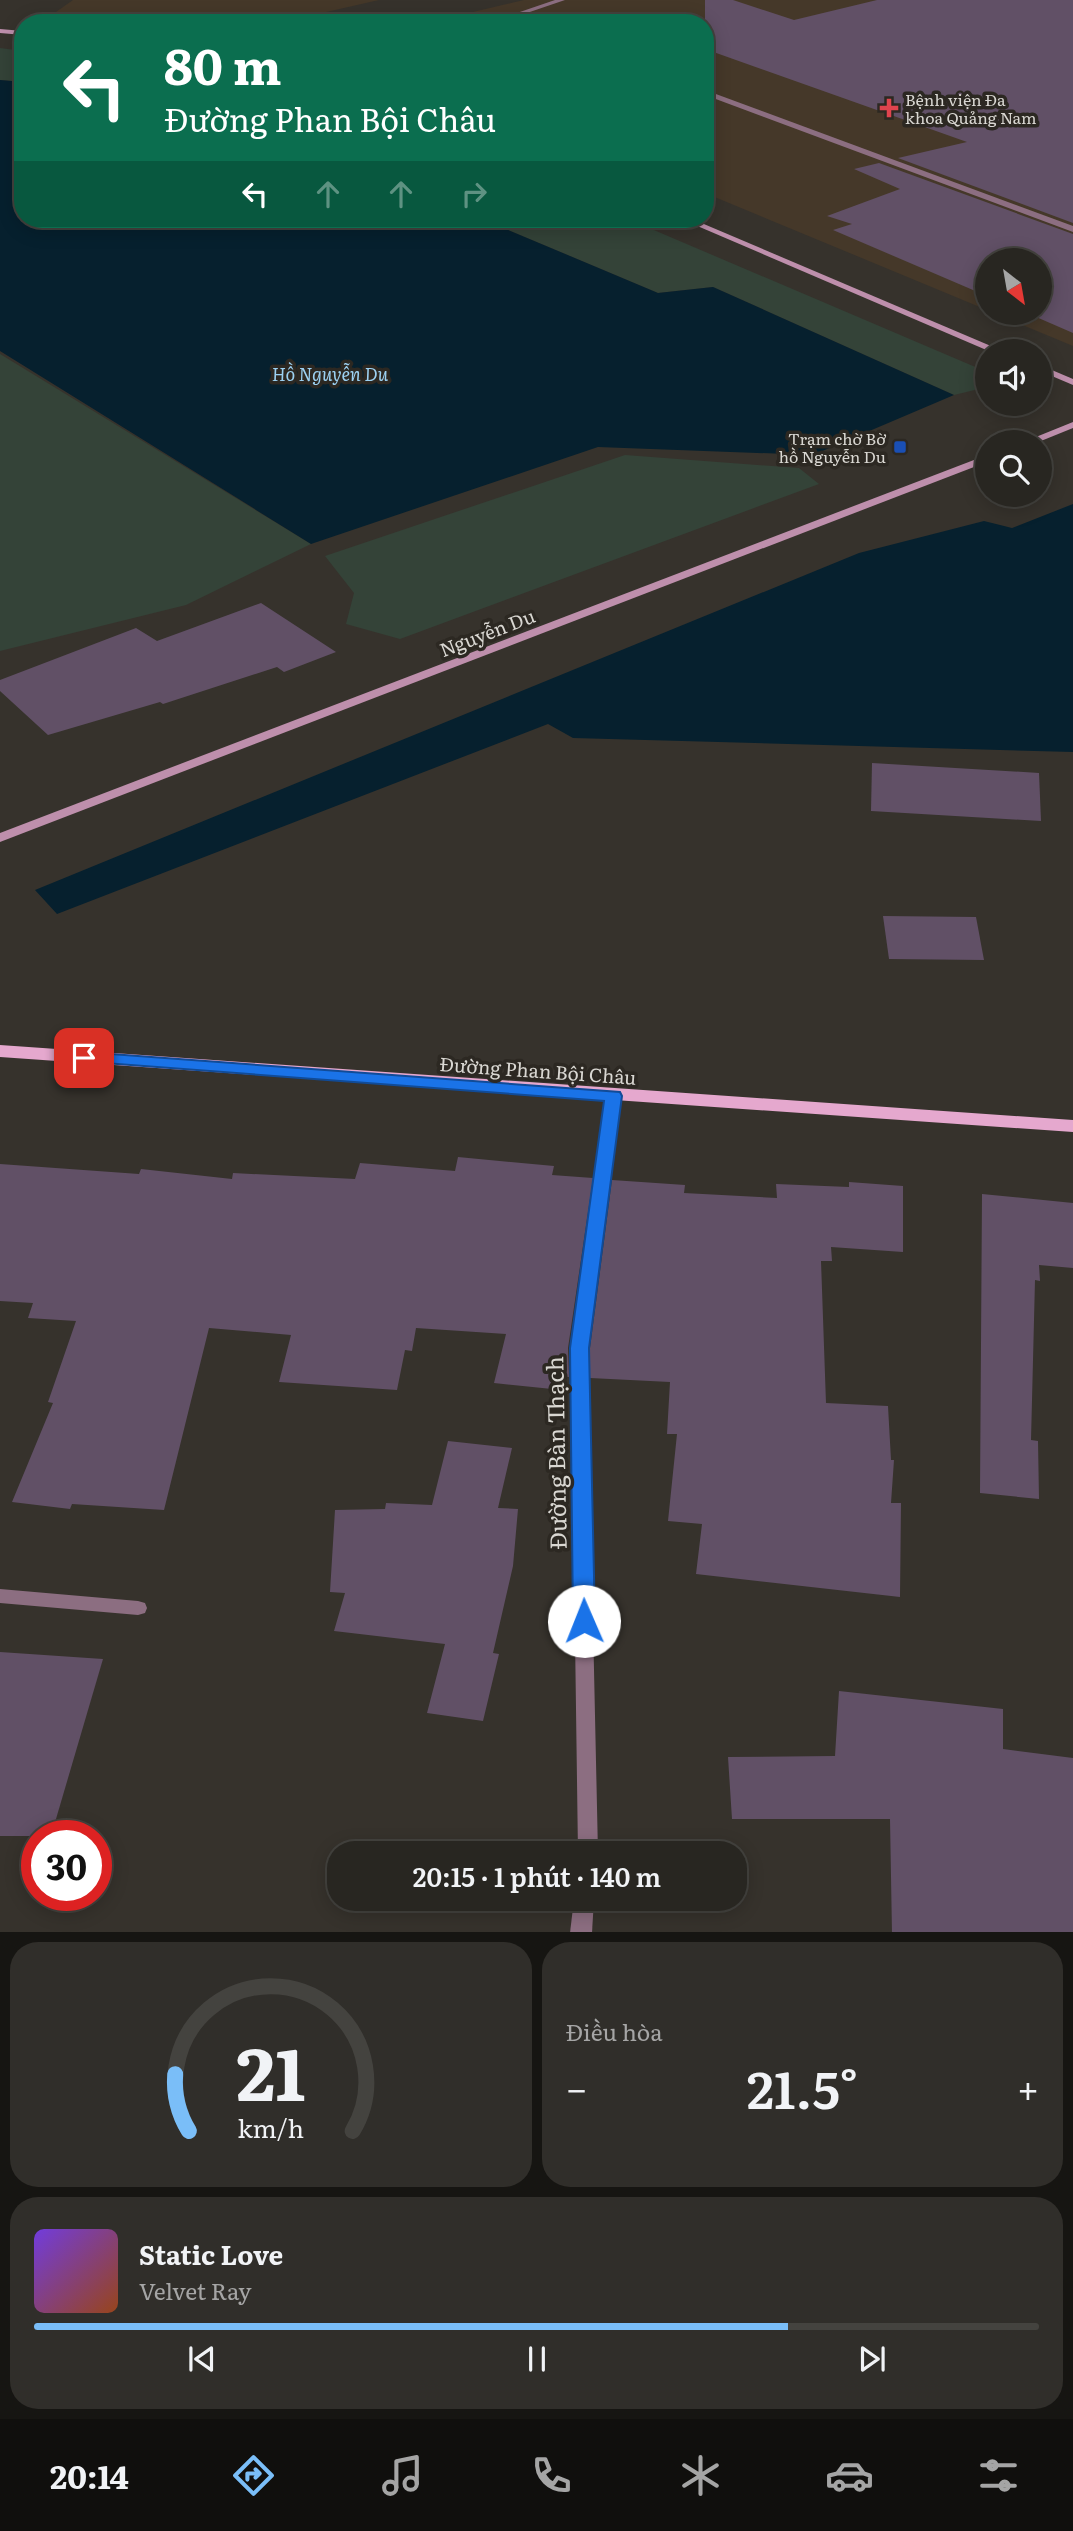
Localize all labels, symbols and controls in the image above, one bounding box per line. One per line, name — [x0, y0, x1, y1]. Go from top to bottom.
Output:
text: 80 m — [164, 27, 282, 100]
icon: left — [49, 42, 140, 133]
place label: Bệnh viện Đa khoa Quảng Nam — [905, 87, 1037, 129]
text: Đường Phan Bội Châu — [164, 94, 496, 142]
marker: Bệnh viện Đa khoa Quảng Nam — [879, 98, 899, 118]
icon: left — [236, 175, 274, 213]
icon: ahead — [309, 175, 347, 213]
icon: ahead — [382, 175, 420, 213]
icon: right — [455, 175, 493, 213]
north arrow — [975, 248, 1052, 326]
map controls — [975, 248, 1052, 507]
button: sound — [975, 339, 1052, 416]
water label: Hồ Nguyễn Du — [272, 360, 389, 387]
place label: Trạm chờ Bờ hồ Nguyễn Du — [779, 426, 886, 468]
button: search — [975, 430, 1052, 507]
marker: Trạm chờ Bờ hồ Nguyễn Du — [892, 439, 908, 455]
street label: Nguyễn Du — [435, 601, 539, 663]
pin — [54, 1028, 114, 1088]
icon: arrive — [65, 1039, 103, 1077]
street label: Đường Phan Bội Châu — [439, 1049, 637, 1091]
street label: Đường Bàn Thạch — [536, 1356, 574, 1550]
position arrow — [547, 1584, 621, 1658]
speed limit sign: 30 — [21, 1820, 112, 1911]
text: 20:15 · 1 phút · 140 m — [413, 1856, 661, 1895]
text: Điều hòa — [566, 2014, 663, 2048]
text: 21 — [236, 2015, 305, 2123]
text: 21.5° — [747, 2048, 858, 2125]
text: − — [566, 2058, 588, 2115]
text: + — [1017, 2058, 1039, 2115]
text: km/h — [237, 2108, 304, 2145]
text: Static Love — [139, 2234, 283, 2273]
text: Velvet Ray — [139, 2273, 251, 2307]
icon: previous — [183, 2340, 221, 2378]
icon: pause — [518, 2340, 556, 2378]
icon: next — [853, 2340, 891, 2378]
text: 20:14 — [50, 2451, 129, 2499]
icon: directions — [229, 2451, 278, 2500]
icon: music — [378, 2451, 427, 2500]
icon: phone — [527, 2451, 576, 2500]
icon: climate — [676, 2451, 725, 2500]
icon: car — [825, 2451, 874, 2500]
icon: filters — [974, 2451, 1023, 2500]

